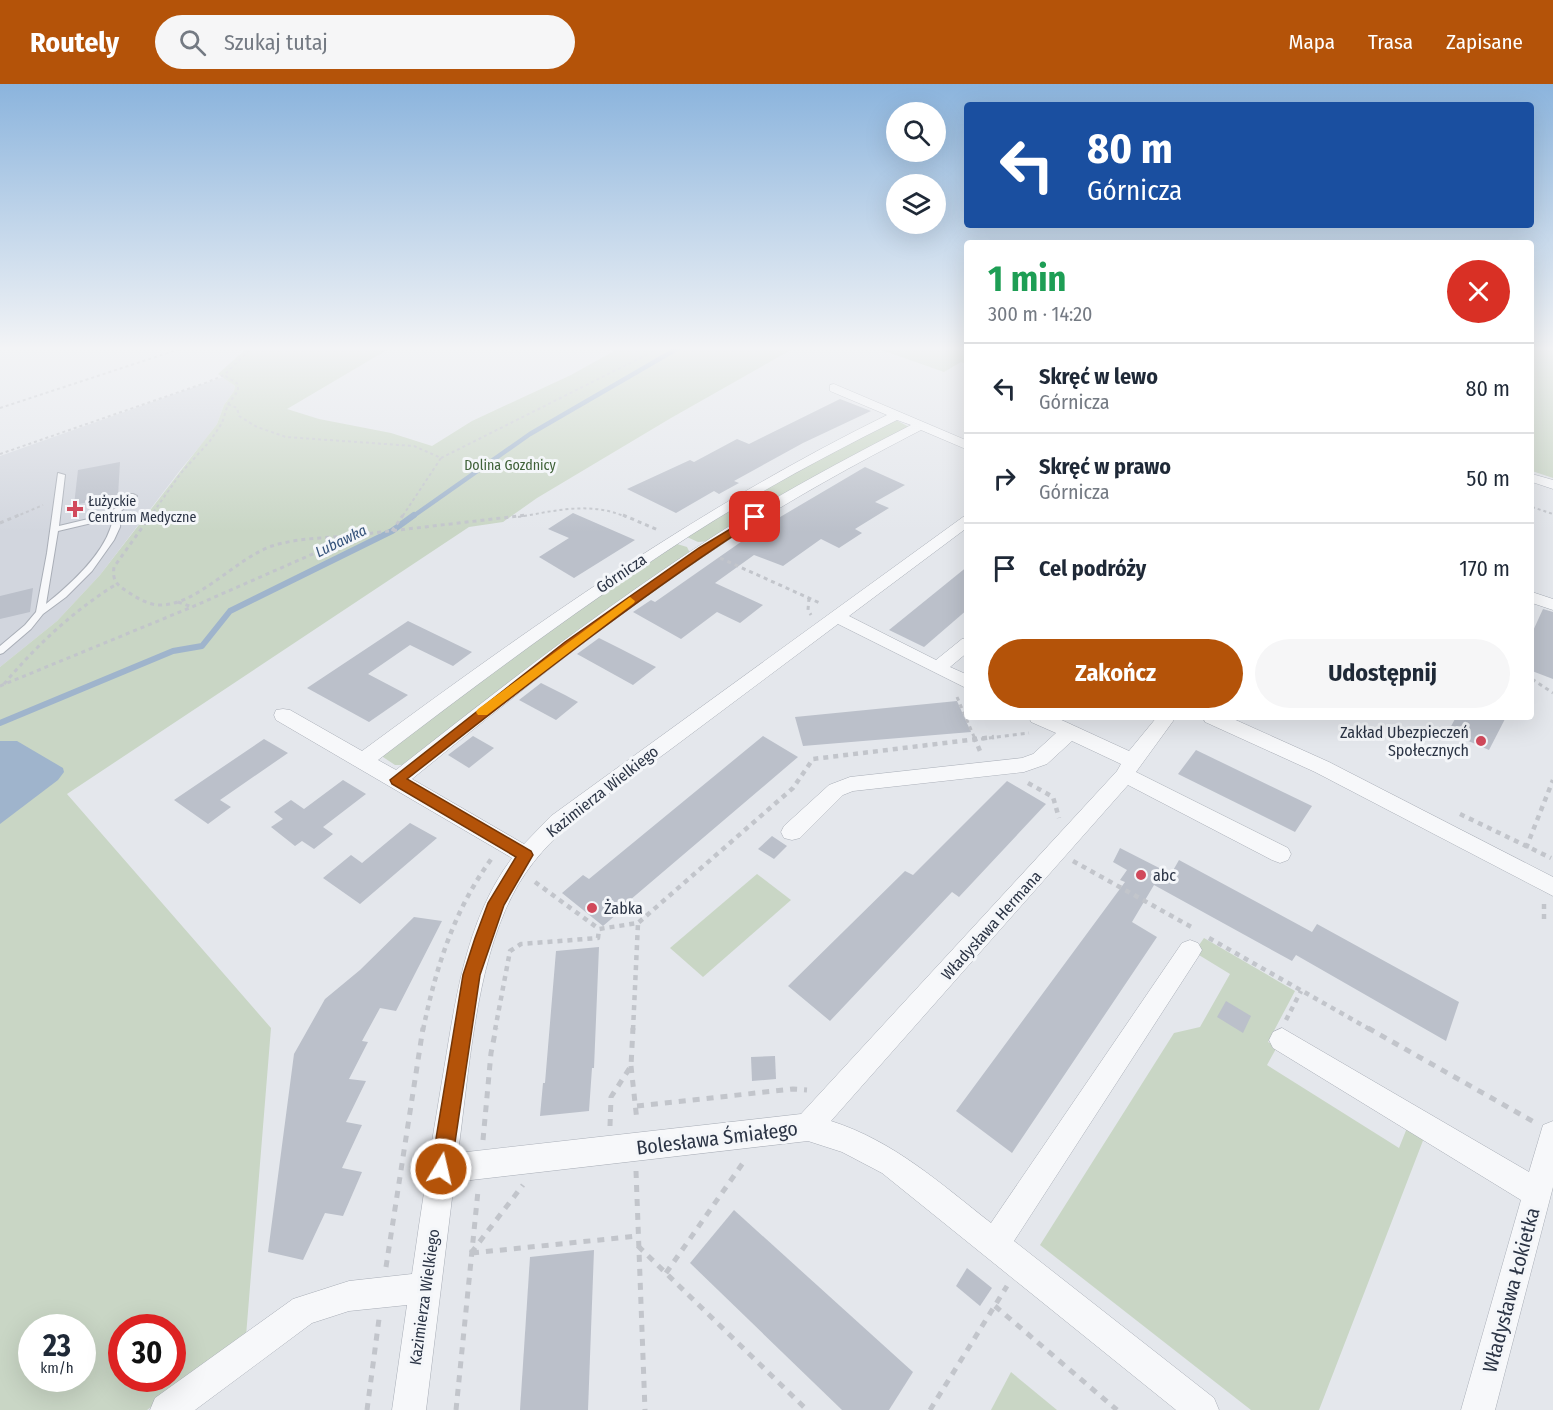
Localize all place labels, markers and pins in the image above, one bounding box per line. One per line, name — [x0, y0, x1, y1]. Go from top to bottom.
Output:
pin — [729, 491, 780, 542]
place label: Łużyckie Centrum Medyczne — [88, 493, 196, 526]
marker: Łużyckie Centrum Medyczne — [66, 500, 84, 518]
place label: Zakład Ubezpieczeń Społecznych — [1340, 723, 1469, 760]
marker: Zakład Ubezpieczeń Społecznych — [1474, 734, 1488, 748]
place label: abc — [1153, 866, 1176, 885]
marker: abc — [1134, 868, 1148, 882]
place label: Żabka — [604, 899, 643, 918]
marker: Żabka — [585, 901, 599, 915]

